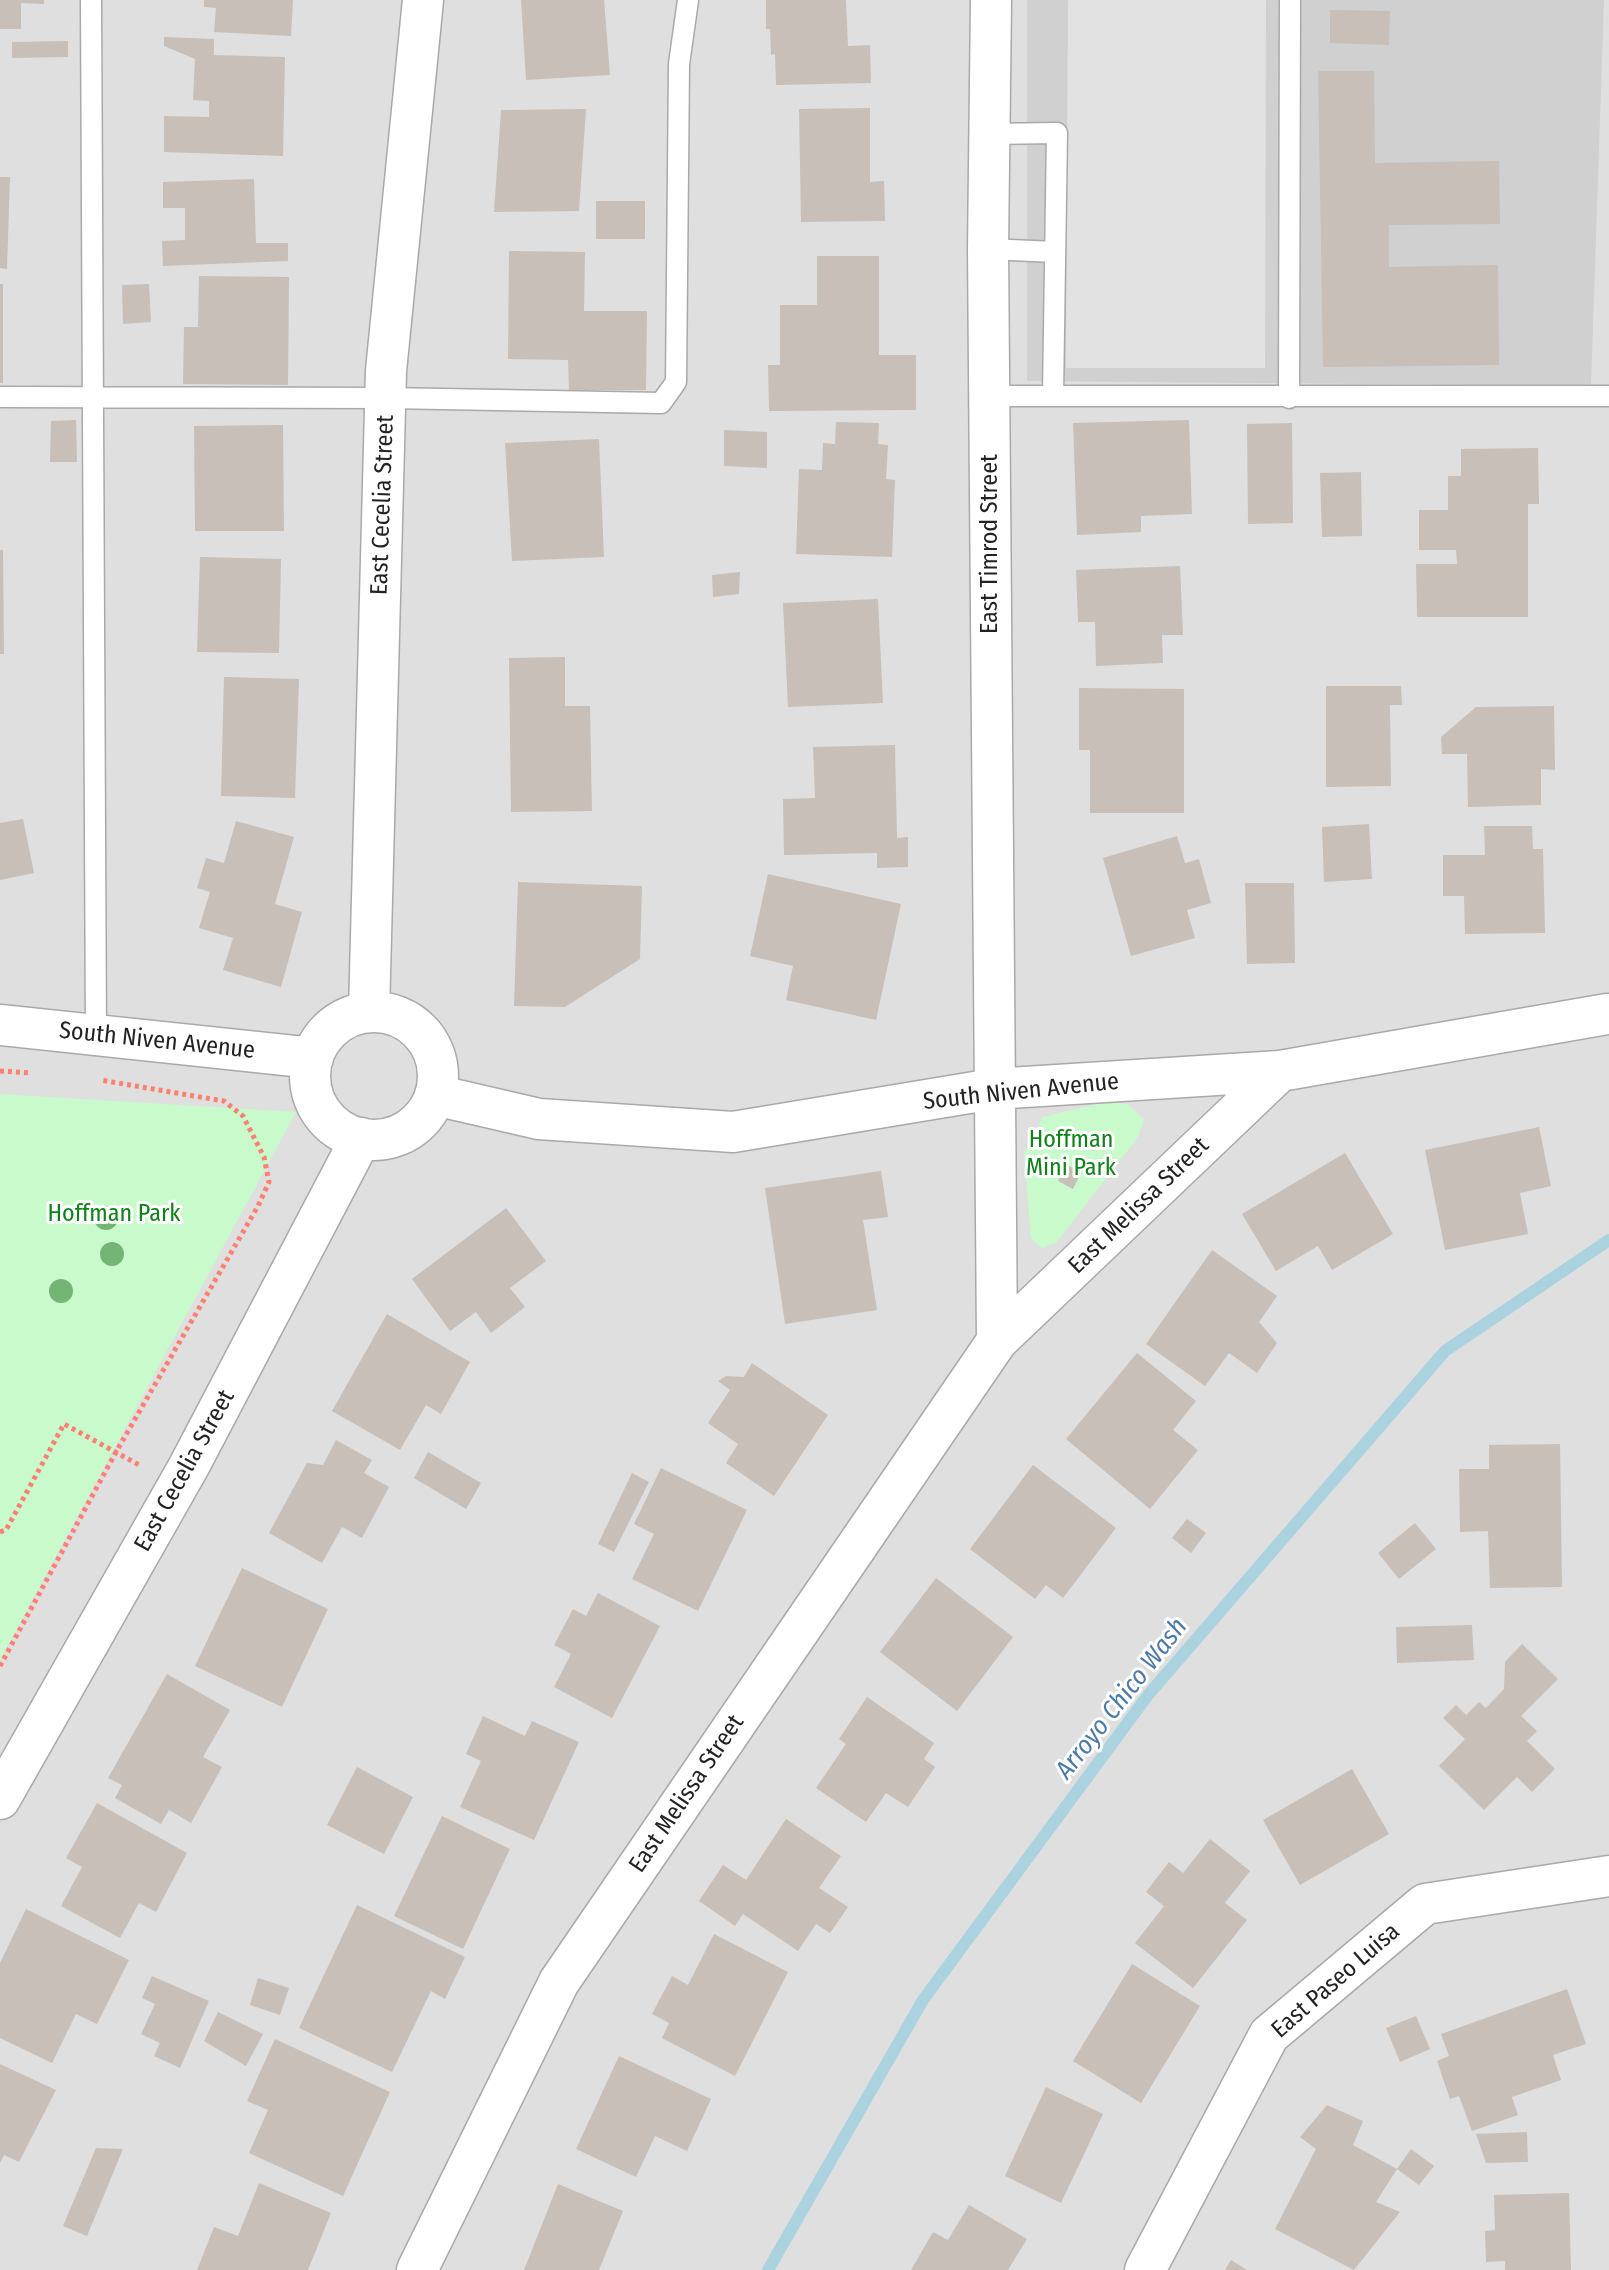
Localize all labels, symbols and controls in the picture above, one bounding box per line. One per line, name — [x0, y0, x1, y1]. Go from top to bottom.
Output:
street label: East Cecelia Street — [365, 414, 401, 596]
street label: East Timrod Street — [976, 454, 1004, 634]
street label: South Niven Avenue — [58, 1016, 256, 1066]
street label: South Niven Avenue — [922, 1067, 1120, 1117]
park label: Hoffman Mini Park — [1026, 1126, 1116, 1182]
street label: East Melissa Street — [1063, 1132, 1215, 1280]
park label: Hoffman Park — [48, 1200, 180, 1228]
street label: East Cecelia Street — [129, 1385, 241, 1557]
water label: Arroyo Chico Wash — [1049, 1612, 1195, 1786]
street label: East Melissa Street — [624, 1710, 750, 1878]
street label: East Paseo Luisa — [1266, 1918, 1406, 2044]

